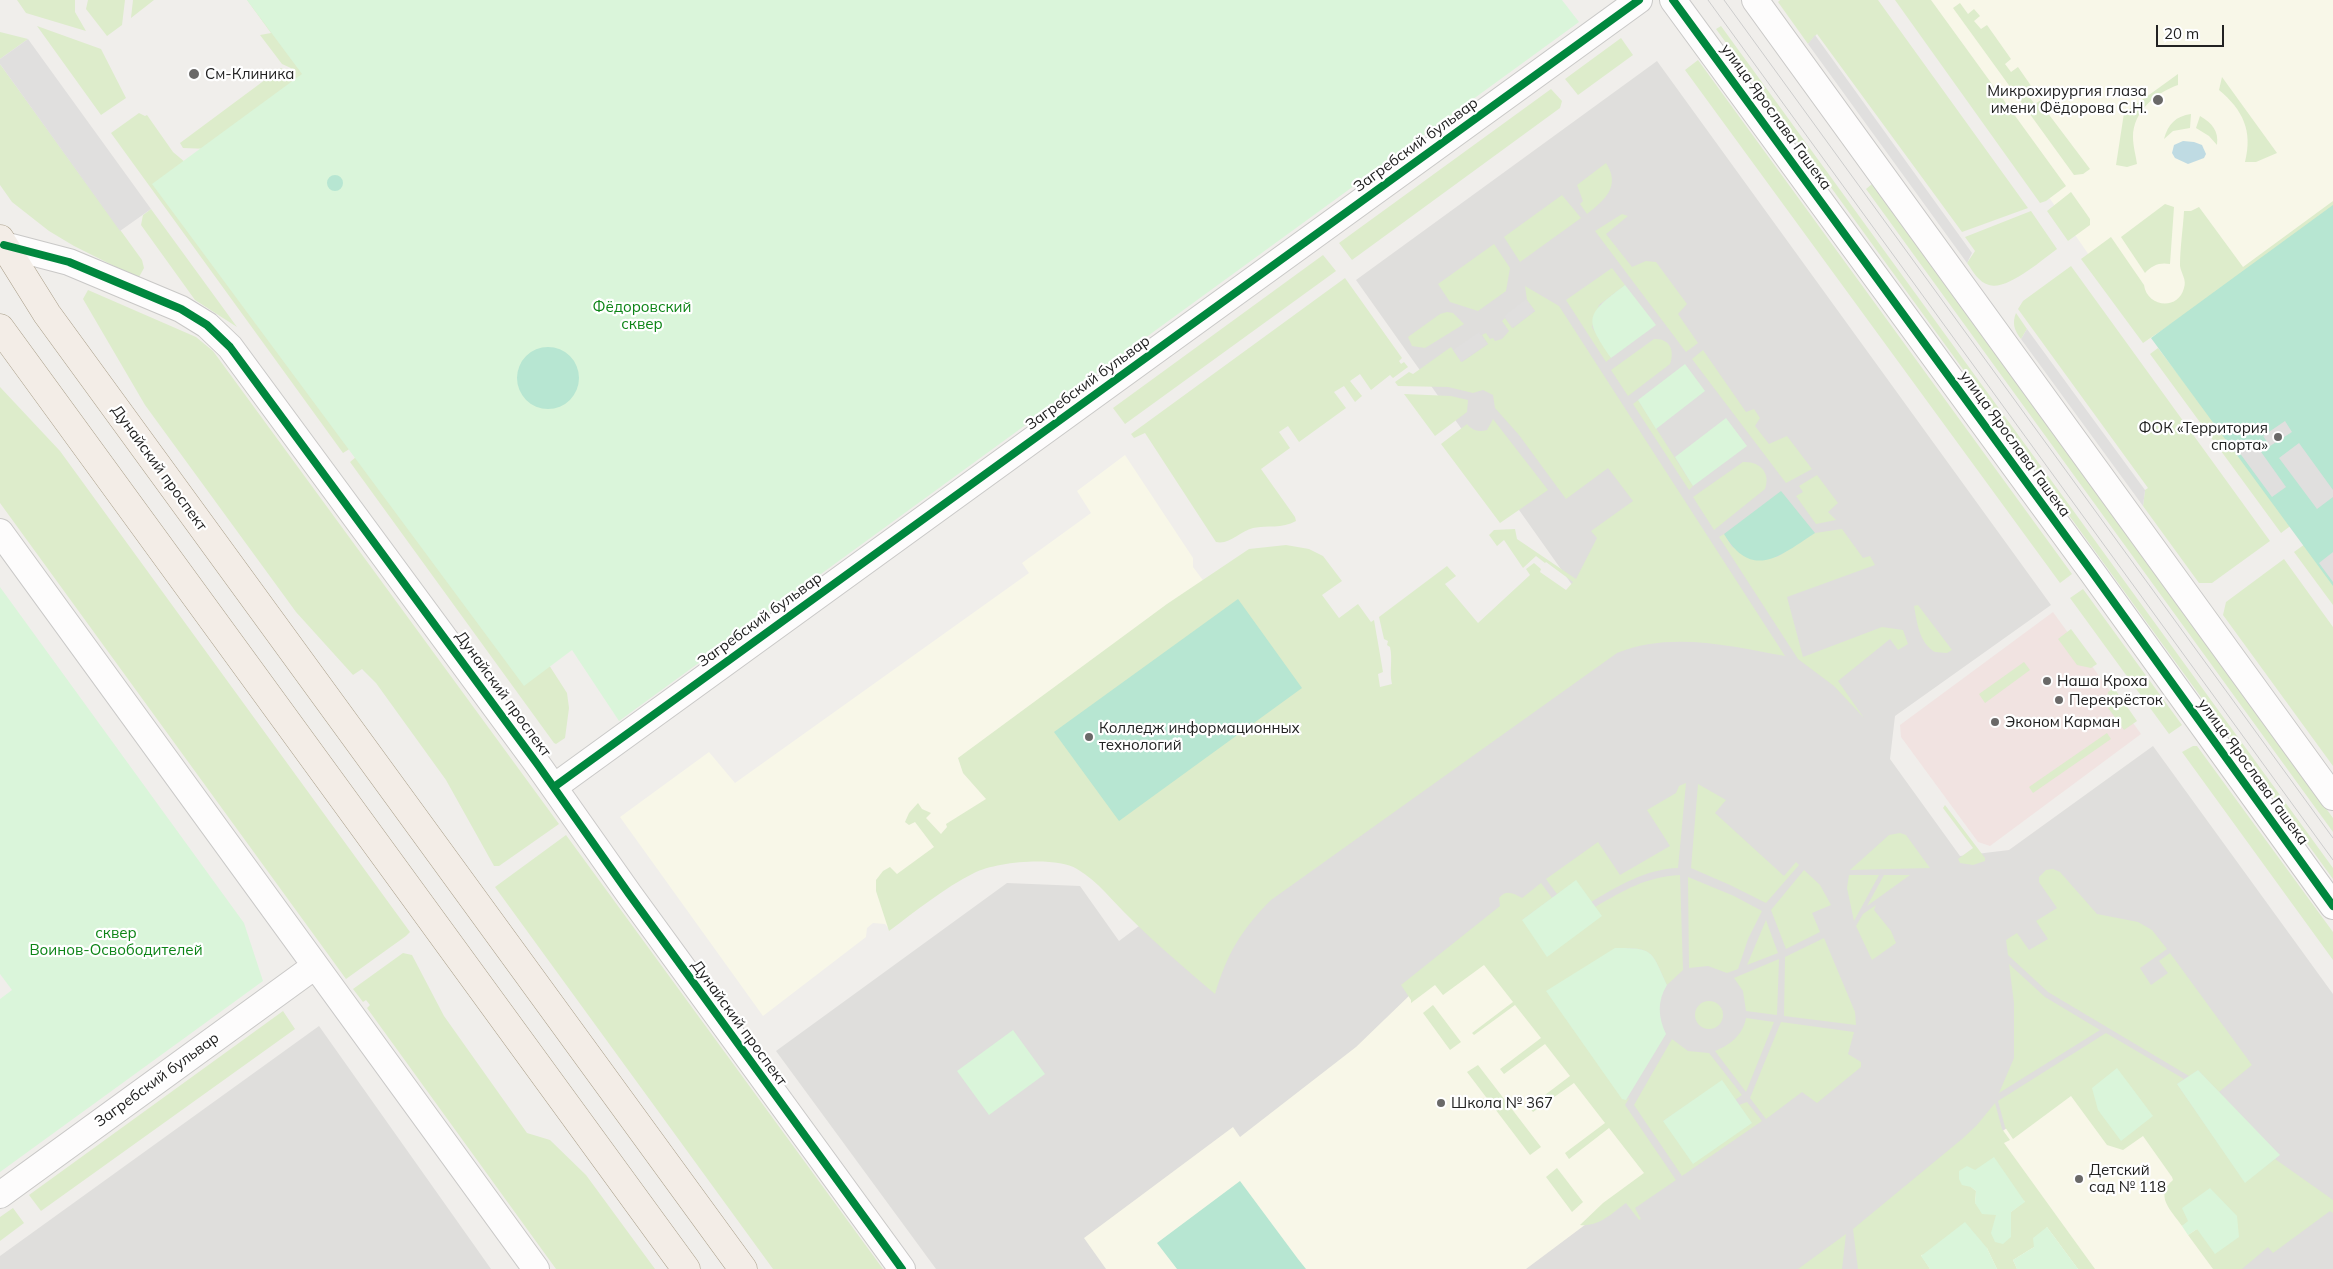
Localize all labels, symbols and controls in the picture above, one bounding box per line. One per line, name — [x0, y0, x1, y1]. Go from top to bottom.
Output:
scale bar — [2158, 15, 2226, 47]
text: 20 m — [2164, 24, 2199, 43]
street label: улица Ярослава Гашека — [1717, 41, 1835, 193]
place label: См-Клиника — [205, 65, 294, 83]
marker: См-Клиника — [187, 67, 201, 81]
place label: Микрохирургия глаза имени Фёдорова С.Н. — [1987, 82, 2147, 117]
marker: Микрохирургия глаза имени Фёдорова С.Н. — [2151, 93, 2165, 107]
street label: Загребский бульвар — [1350, 94, 1482, 196]
park label: Фёдоровский сквер — [593, 298, 691, 333]
street label: Загребский бульвар — [1022, 332, 1154, 434]
street label: улица Ярослава Гашека — [1956, 368, 2074, 520]
street label: Дунайский проспект — [107, 402, 211, 534]
place label: ФОК «Территория спорта» — [2139, 419, 2268, 454]
marker: ФОК «Территория спорта» — [2272, 431, 2284, 443]
street label: Загребский бульвар — [694, 569, 826, 671]
street label: Дунайский проспект — [451, 628, 555, 760]
place label: Наша Кроха — [2057, 672, 2148, 690]
marker: Наша Кроха — [2041, 675, 2053, 687]
place label: Перекрёсток — [2069, 691, 2163, 709]
marker: Перекрёсток — [2053, 694, 2065, 706]
street label: улица Ярослава Гашека — [2194, 696, 2312, 848]
place label: Эконом Карман — [2005, 713, 2120, 731]
marker: Эконом Карман — [1989, 716, 2001, 728]
place label: Колледж информационных технологий — [1099, 719, 1300, 754]
marker: Колледж информационных технологий — [1083, 731, 1095, 743]
park label: сквер Воинов-Освободителей — [29, 924, 203, 959]
street label: Дунайский проспект — [687, 957, 791, 1089]
street label: Загребский бульвар — [91, 1029, 223, 1131]
place label: Школа № 367 — [1451, 1094, 1553, 1112]
marker: Школа № 367 — [1435, 1097, 1447, 1109]
place label: Детский сад № 118 — [2089, 1161, 2166, 1196]
marker: Детский сад № 118 — [2073, 1173, 2085, 1185]

